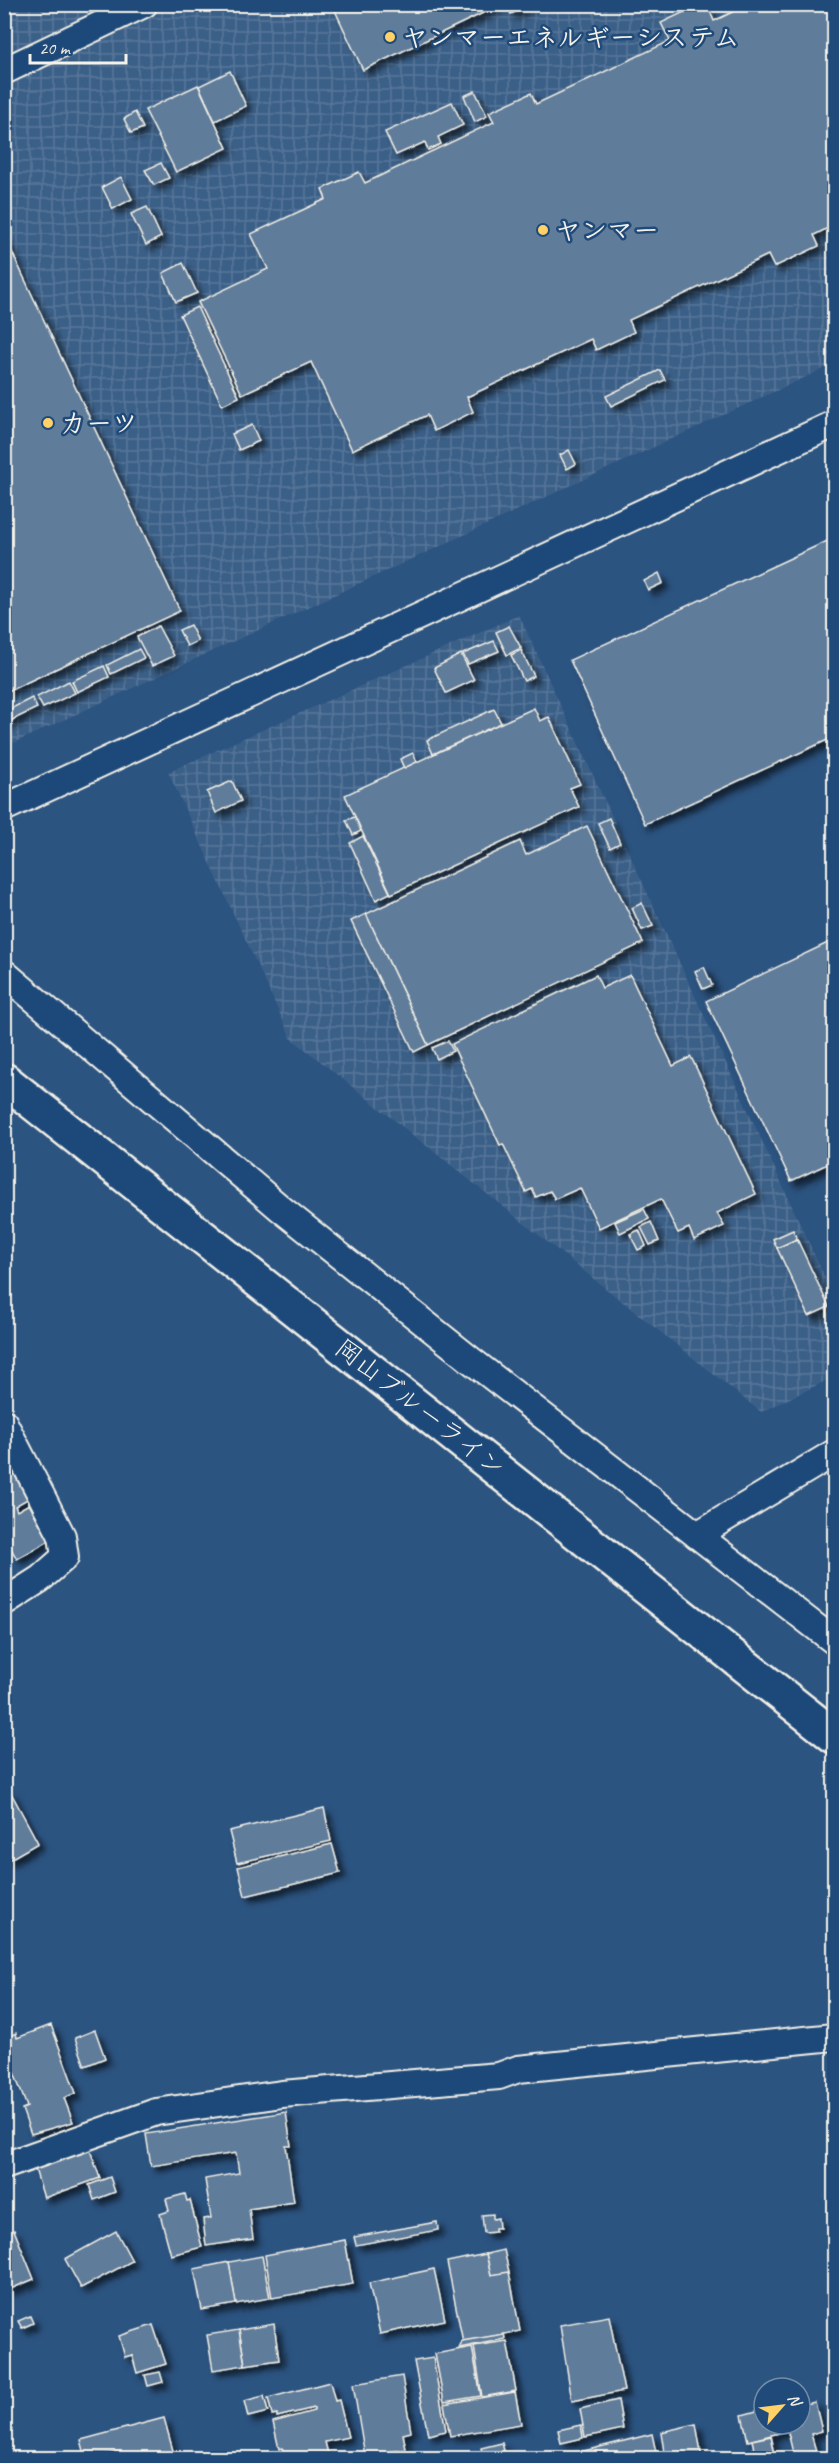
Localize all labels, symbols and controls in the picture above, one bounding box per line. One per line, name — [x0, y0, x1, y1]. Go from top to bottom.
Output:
place label: ヤンマーエネルギーシステム — [402, 21, 739, 54]
scale bar — [30, 27, 126, 65]
marker: ヤンマーエネルギーシステム — [383, 30, 397, 44]
text: 20 m — [39, 37, 72, 59]
place label: ヤンマー — [555, 214, 659, 247]
marker: ヤンマー — [536, 223, 550, 237]
place label: カーツ — [60, 407, 137, 440]
marker: カーツ — [41, 416, 55, 430]
street label: 岡山ブルーライン — [328, 1331, 512, 1485]
north arrow — [752, 2376, 812, 2436]
text: N — [783, 2390, 807, 2411]

